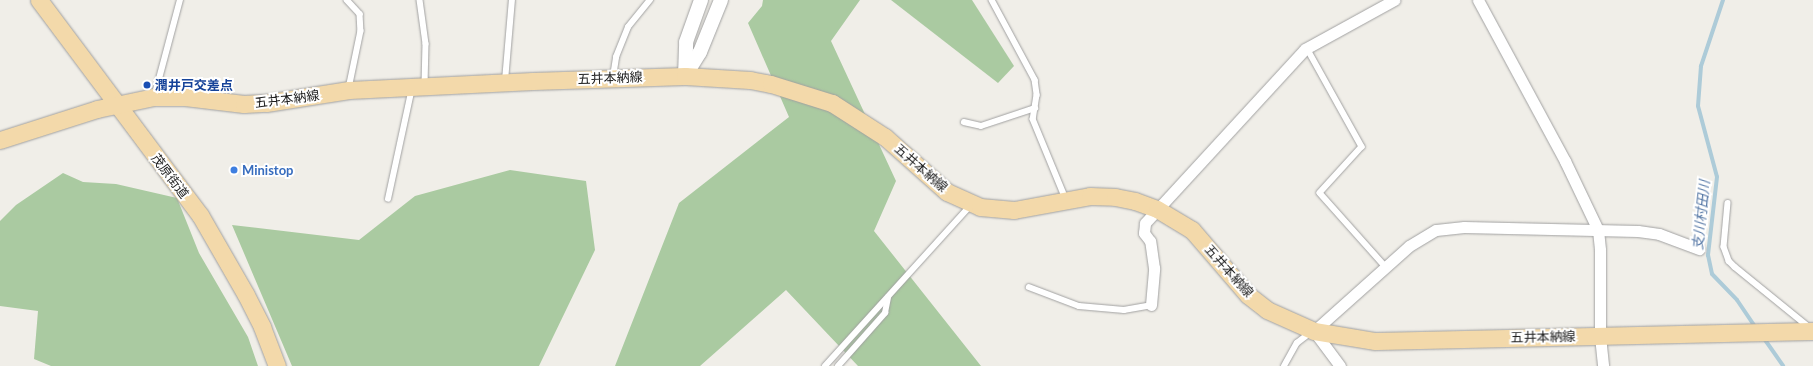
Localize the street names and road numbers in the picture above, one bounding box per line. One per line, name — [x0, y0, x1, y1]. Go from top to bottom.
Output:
street label: 五井本納線 — [577, 69, 643, 87]
street label: 五井本納線 — [254, 87, 320, 111]
street label: 五井本納線 — [891, 141, 951, 195]
street label: 茂原街道 — [148, 151, 192, 201]
street label: 五井本納線 — [1201, 242, 1257, 300]
street label: 五井本納線 — [1510, 329, 1576, 345]

